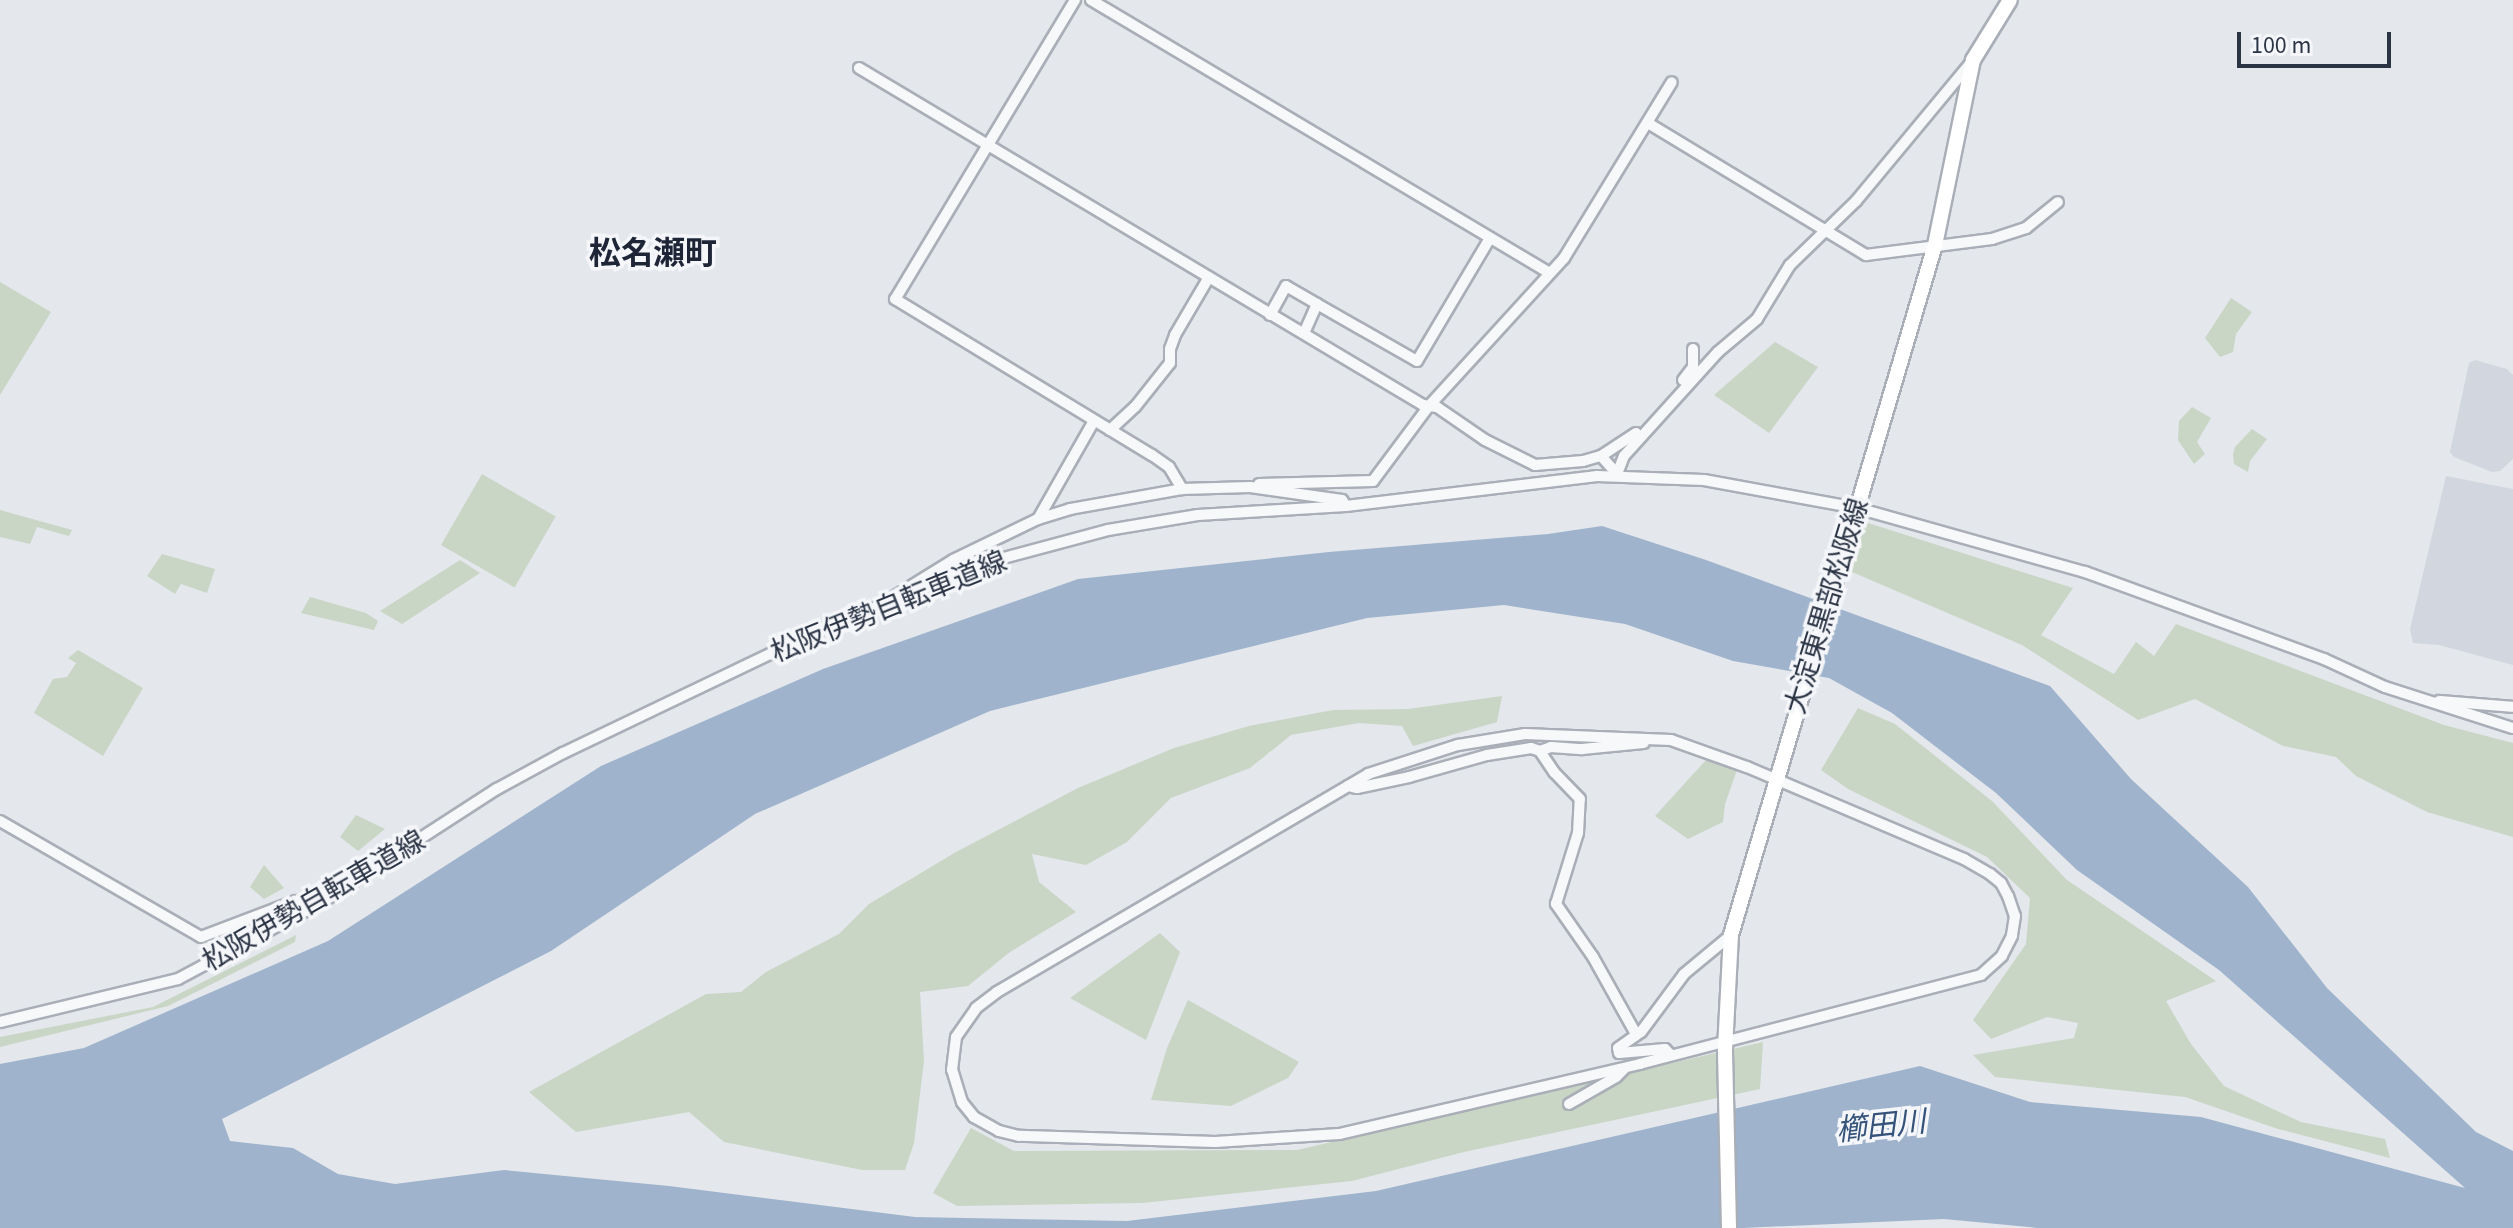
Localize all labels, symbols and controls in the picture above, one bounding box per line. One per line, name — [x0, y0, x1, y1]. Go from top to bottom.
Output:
scale bar — [2241, 16, 2395, 66]
text: 100 m — [2251, 28, 2311, 63]
district label: 松名瀬町 — [589, 235, 717, 273]
street label: 大淀東黒部松阪線 — [1778, 494, 1876, 718]
street label: 松阪伊勢自転車道線 — [766, 544, 1012, 670]
street label: 松阪伊勢自転車道線 — [196, 823, 432, 979]
water label: 櫛田川 — [1834, 1104, 1928, 1150]

